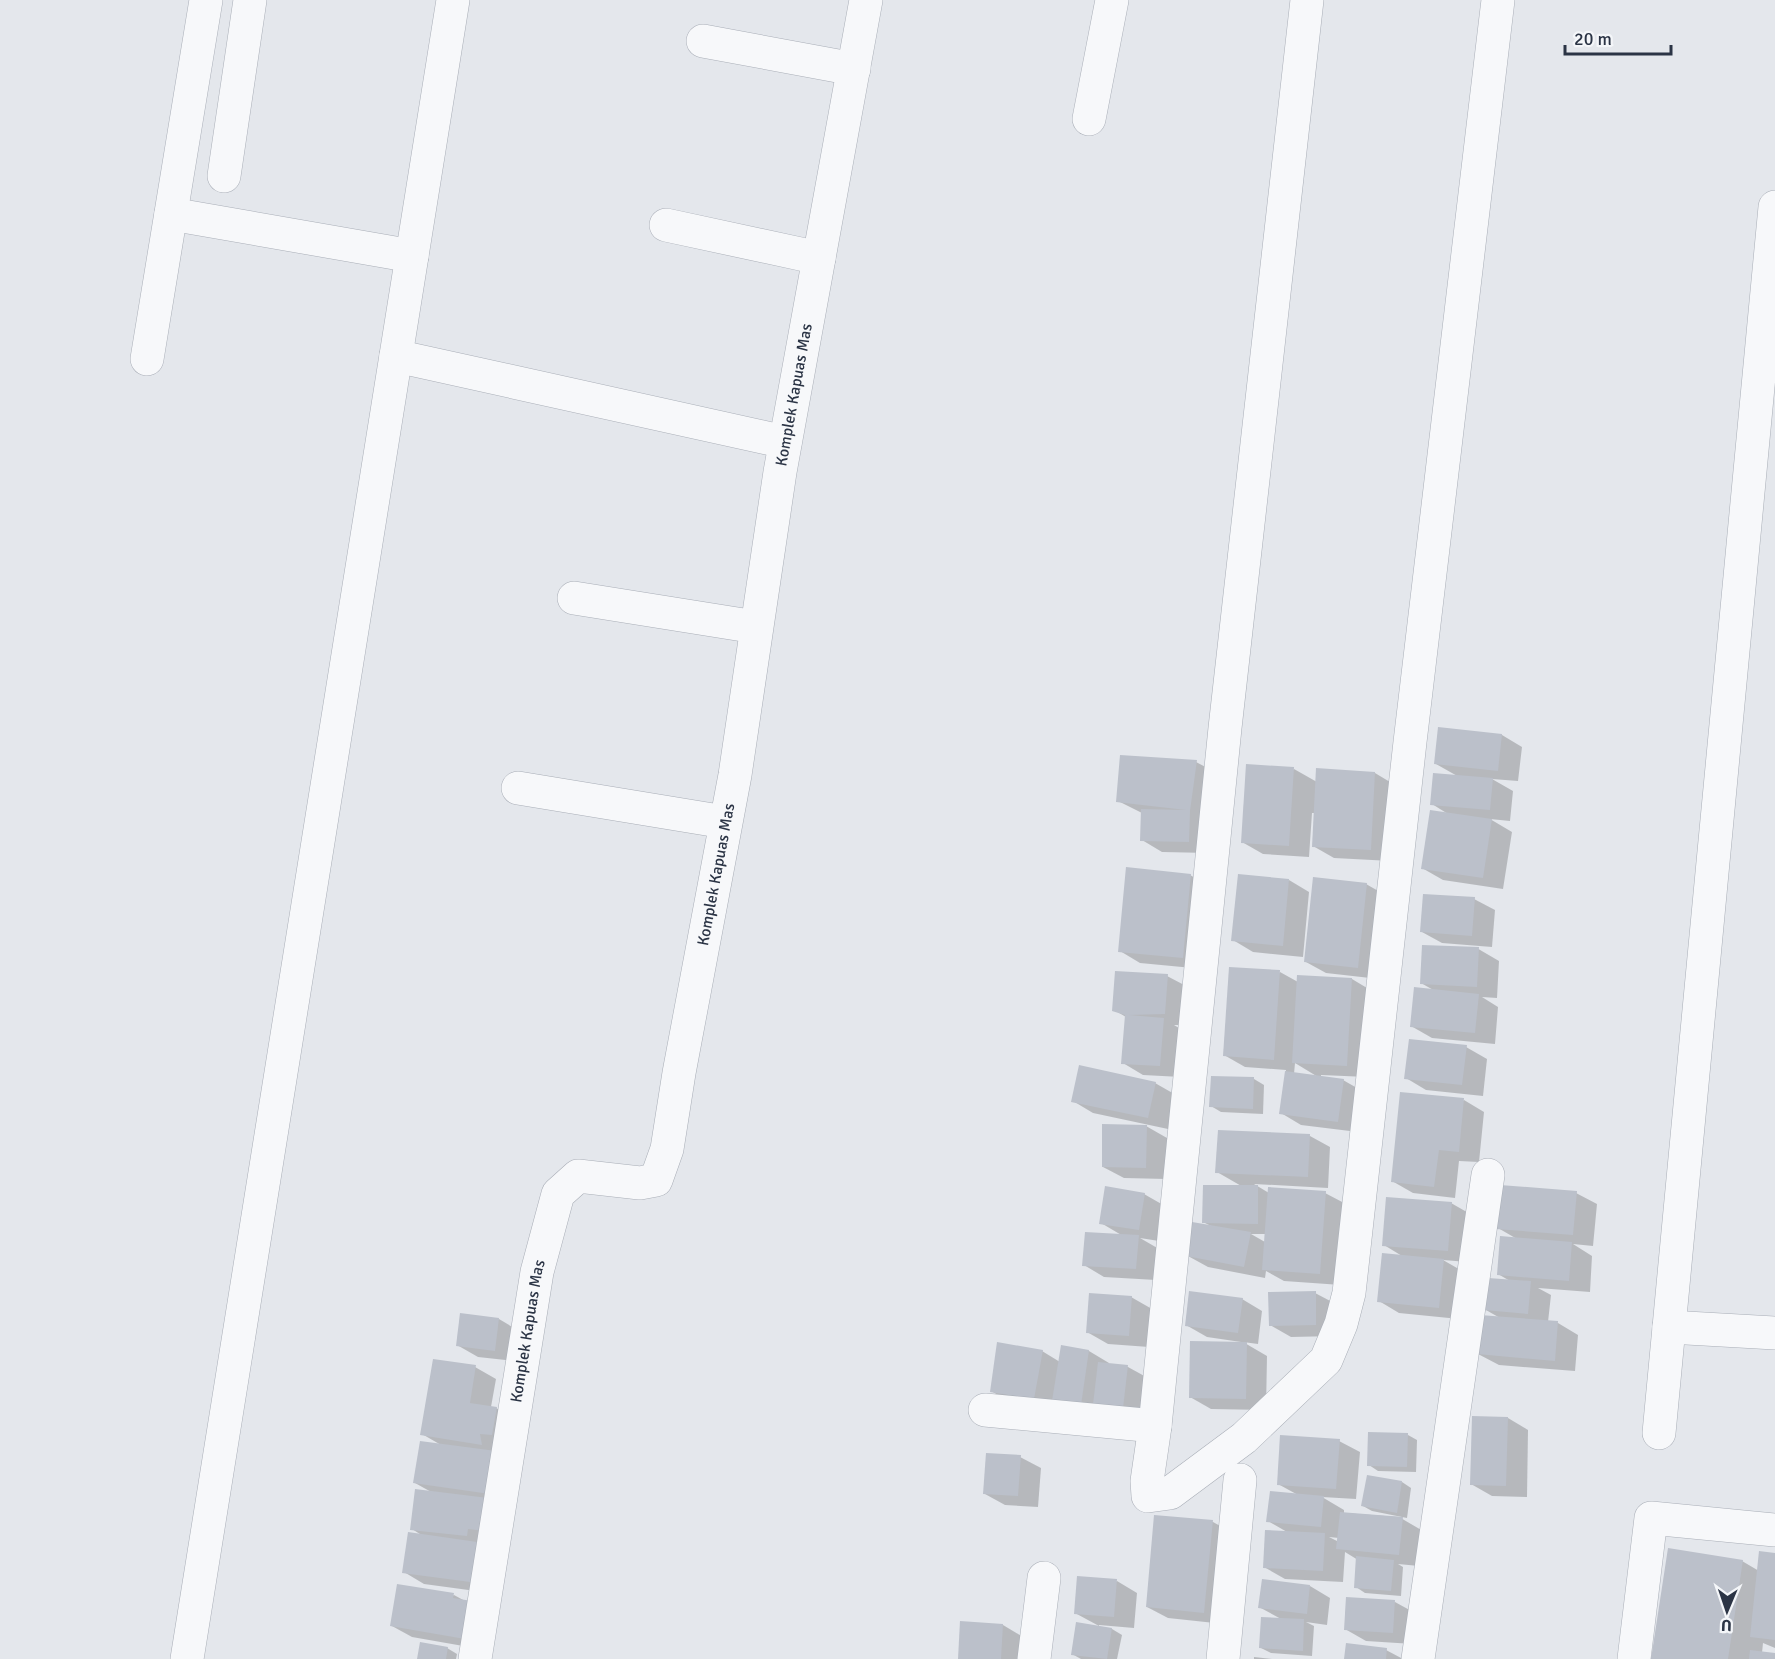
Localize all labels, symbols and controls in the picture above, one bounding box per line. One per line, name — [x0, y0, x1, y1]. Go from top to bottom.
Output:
scale bar — [1565, 18, 1672, 56]
text: 20 m — [1574, 28, 1612, 50]
street label: Komplek Kapuas Mas — [771, 322, 817, 468]
street label: Komplek Kapuas Mas — [693, 802, 739, 948]
street label: Komplek Kapuas Mas — [506, 1257, 550, 1404]
north arrow — [1697, 1581, 1757, 1641]
text: U — [1721, 1615, 1732, 1635]

